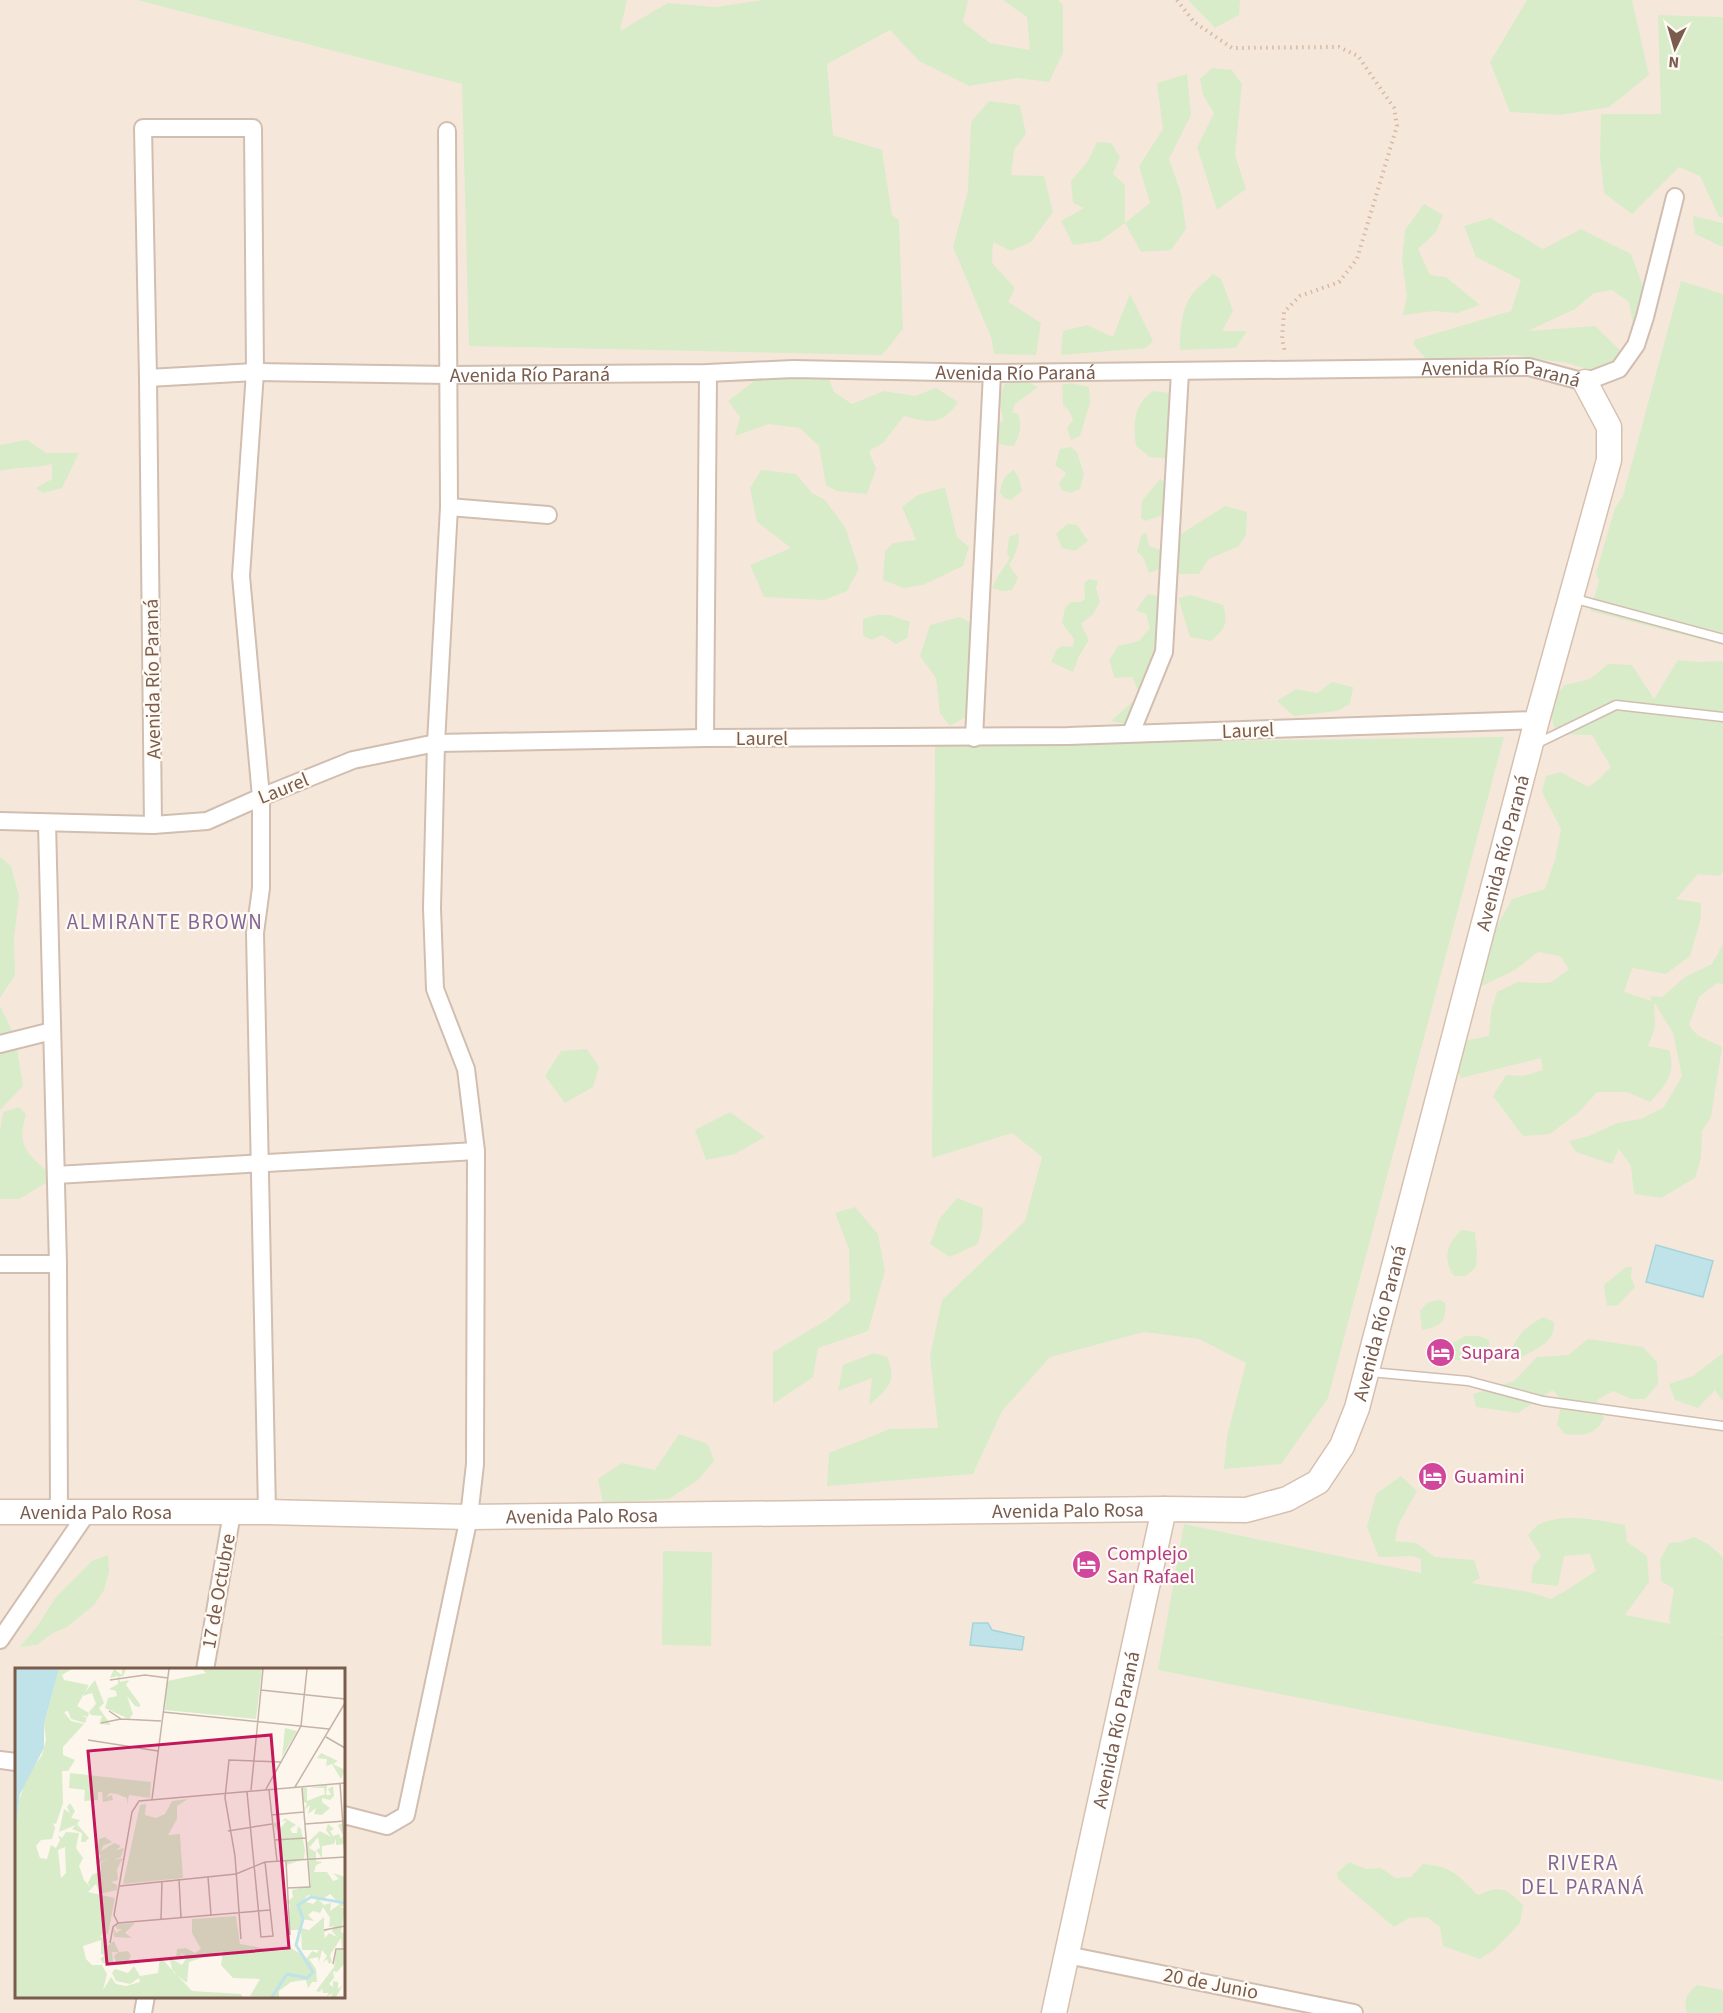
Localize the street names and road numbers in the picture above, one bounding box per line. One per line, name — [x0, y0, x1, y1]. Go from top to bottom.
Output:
street label: Avenida Río Paraná — [1421, 354, 1583, 395]
street label: Avenida Río Paraná — [935, 359, 1096, 388]
street label: Avenida Río Paraná — [450, 361, 610, 390]
street label: Avenida Río Paraná — [138, 599, 168, 759]
street label: Laurel — [1221, 716, 1275, 746]
street label: Laurel — [736, 725, 788, 753]
street label: Laurel — [254, 766, 313, 812]
street label: Avenida Río Paraná — [1469, 772, 1537, 934]
street label: Avenida Río Paraná — [1346, 1242, 1414, 1404]
street label: Avenida Palo Rosa — [992, 1496, 1144, 1526]
street label: Avenida Palo Rosa — [20, 1499, 172, 1527]
street label: Avenida Palo Rosa — [506, 1502, 658, 1532]
street label: 17 de Octubre — [195, 1531, 243, 1651]
street label: Avenida Río Paraná — [1086, 1649, 1148, 1811]
street label: 20 de Junio — [1161, 1961, 1261, 2007]

